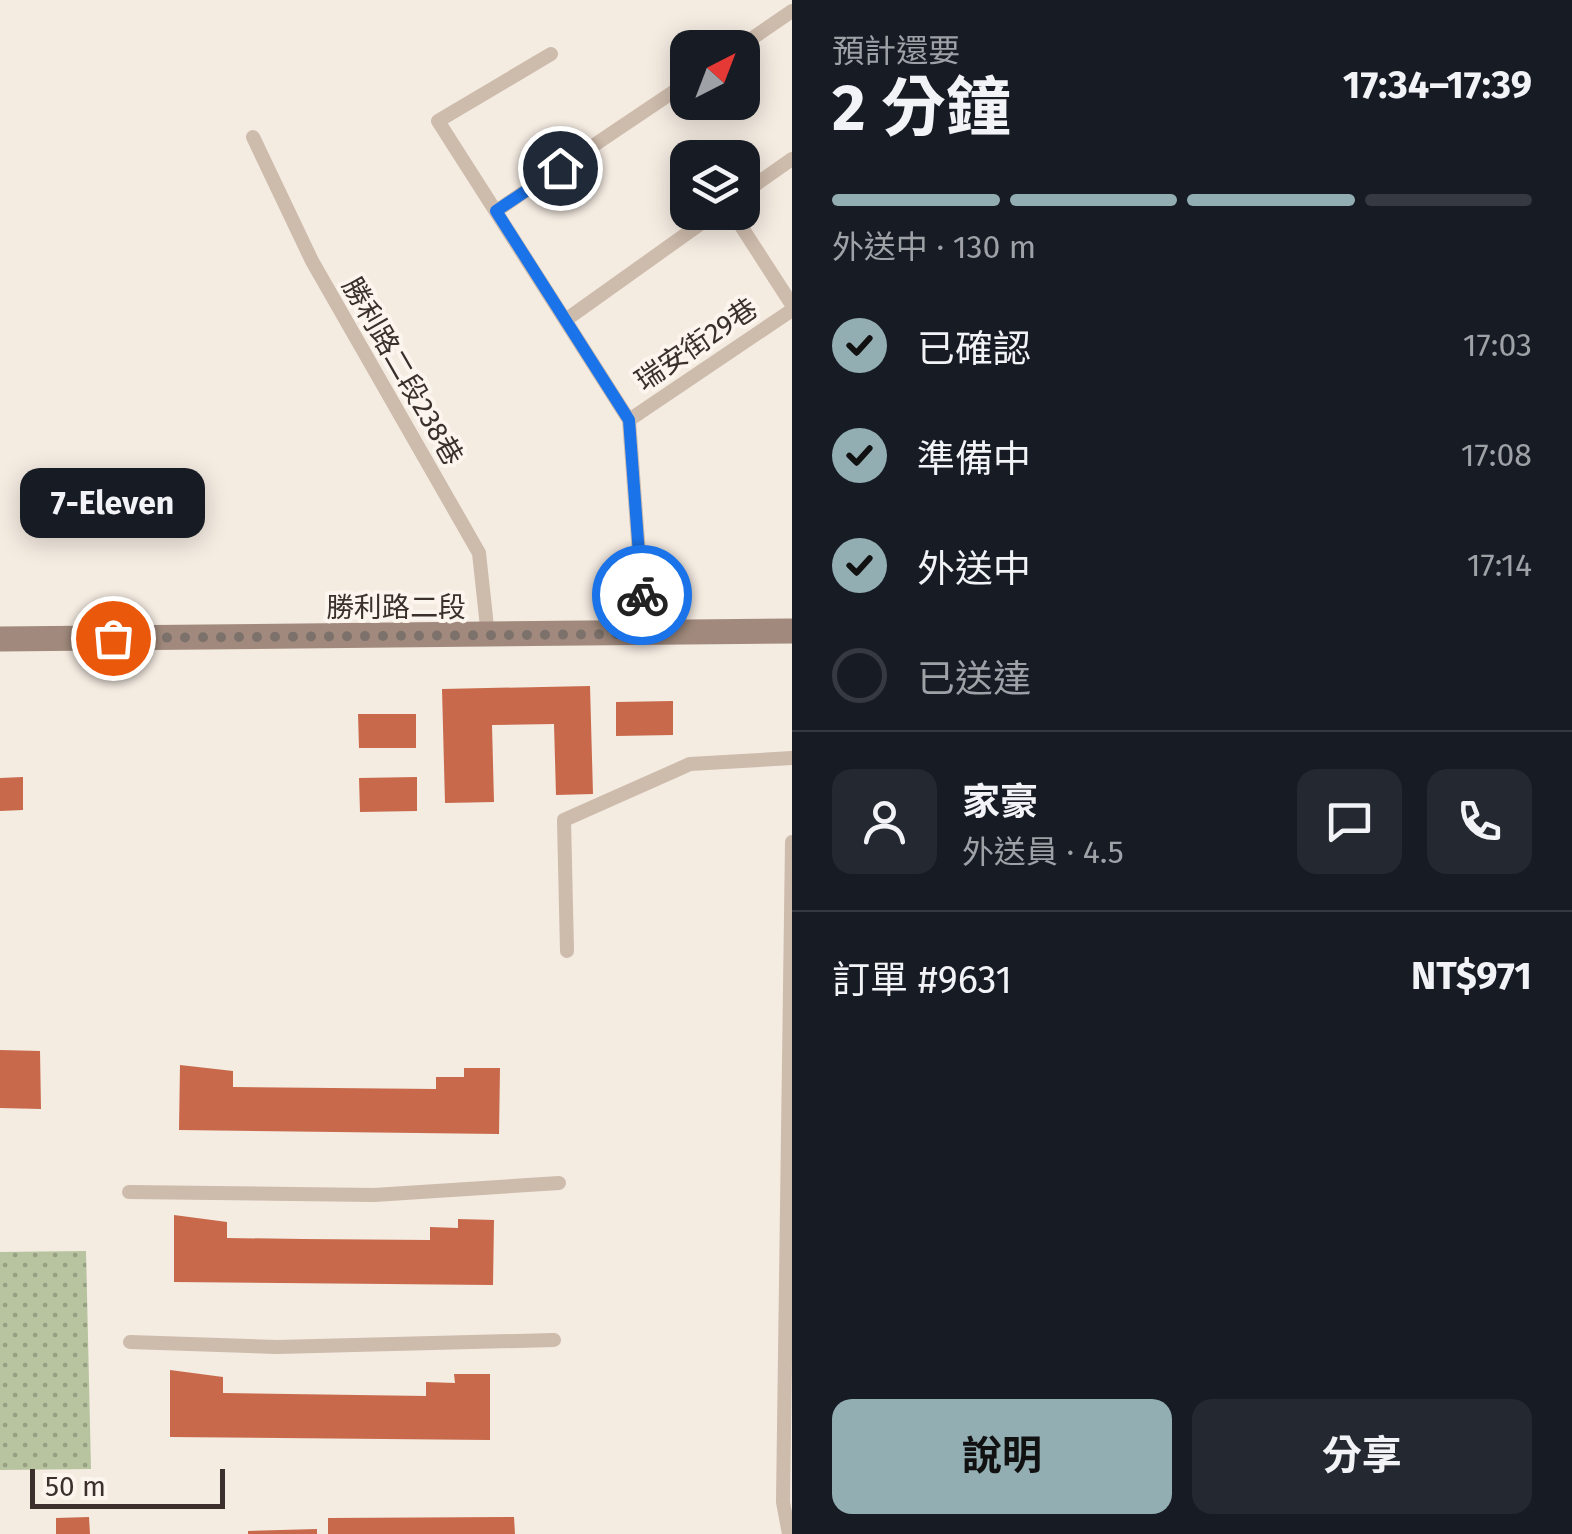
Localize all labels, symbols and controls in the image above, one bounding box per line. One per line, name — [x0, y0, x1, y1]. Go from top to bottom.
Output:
north arrow — [670, 30, 760, 120]
map controls — [670, 30, 760, 230]
text: 預計還要 — [832, 32, 960, 70]
text: 17:34–17:39 — [1343, 62, 1532, 108]
text: 2 分鐘 — [832, 69, 1011, 147]
pin — [518, 126, 603, 211]
button: layers — [670, 140, 760, 230]
icon: home — [533, 141, 588, 196]
text: 外送中 · 130 m — [832, 228, 1036, 266]
street label: 勝利路二段238巷 — [335, 272, 470, 471]
street label: 瑞安街29巷 — [629, 292, 764, 397]
icon: check — [832, 318, 887, 373]
text: 已確認 — [917, 326, 1031, 372]
text: 17:03 — [1463, 326, 1532, 364]
icon: check — [832, 428, 887, 483]
text: 準備中 — [917, 436, 1031, 482]
text: 17:08 — [1461, 436, 1532, 474]
callout: 7-Eleven — [21, 468, 206, 538]
text: 7-Eleven — [51, 484, 174, 522]
icon: check — [832, 538, 887, 593]
courier — [592, 545, 692, 645]
text: 外送中 — [917, 546, 1031, 592]
text: 17:14 — [1467, 546, 1532, 584]
icon: bike — [615, 568, 670, 623]
street label: 勝利路二段 — [326, 591, 466, 624]
pin — [71, 596, 156, 681]
icon: bag — [86, 611, 141, 666]
text: 已送達 — [917, 656, 1031, 702]
button: person — [832, 769, 937, 874]
button: chat — [1297, 769, 1402, 874]
button: phone — [1427, 769, 1532, 874]
text: 家豪 — [962, 779, 1038, 825]
text: 外送員 · 4.5 — [962, 833, 1124, 871]
text: NT$971 — [1411, 953, 1532, 999]
text: 訂單 #9631 — [832, 957, 1012, 1003]
button: 說明 — [832, 1399, 1172, 1514]
button: 分享 — [1192, 1399, 1532, 1514]
scale bar — [30, 1464, 225, 1508]
text: 50 m — [45, 1470, 106, 1503]

